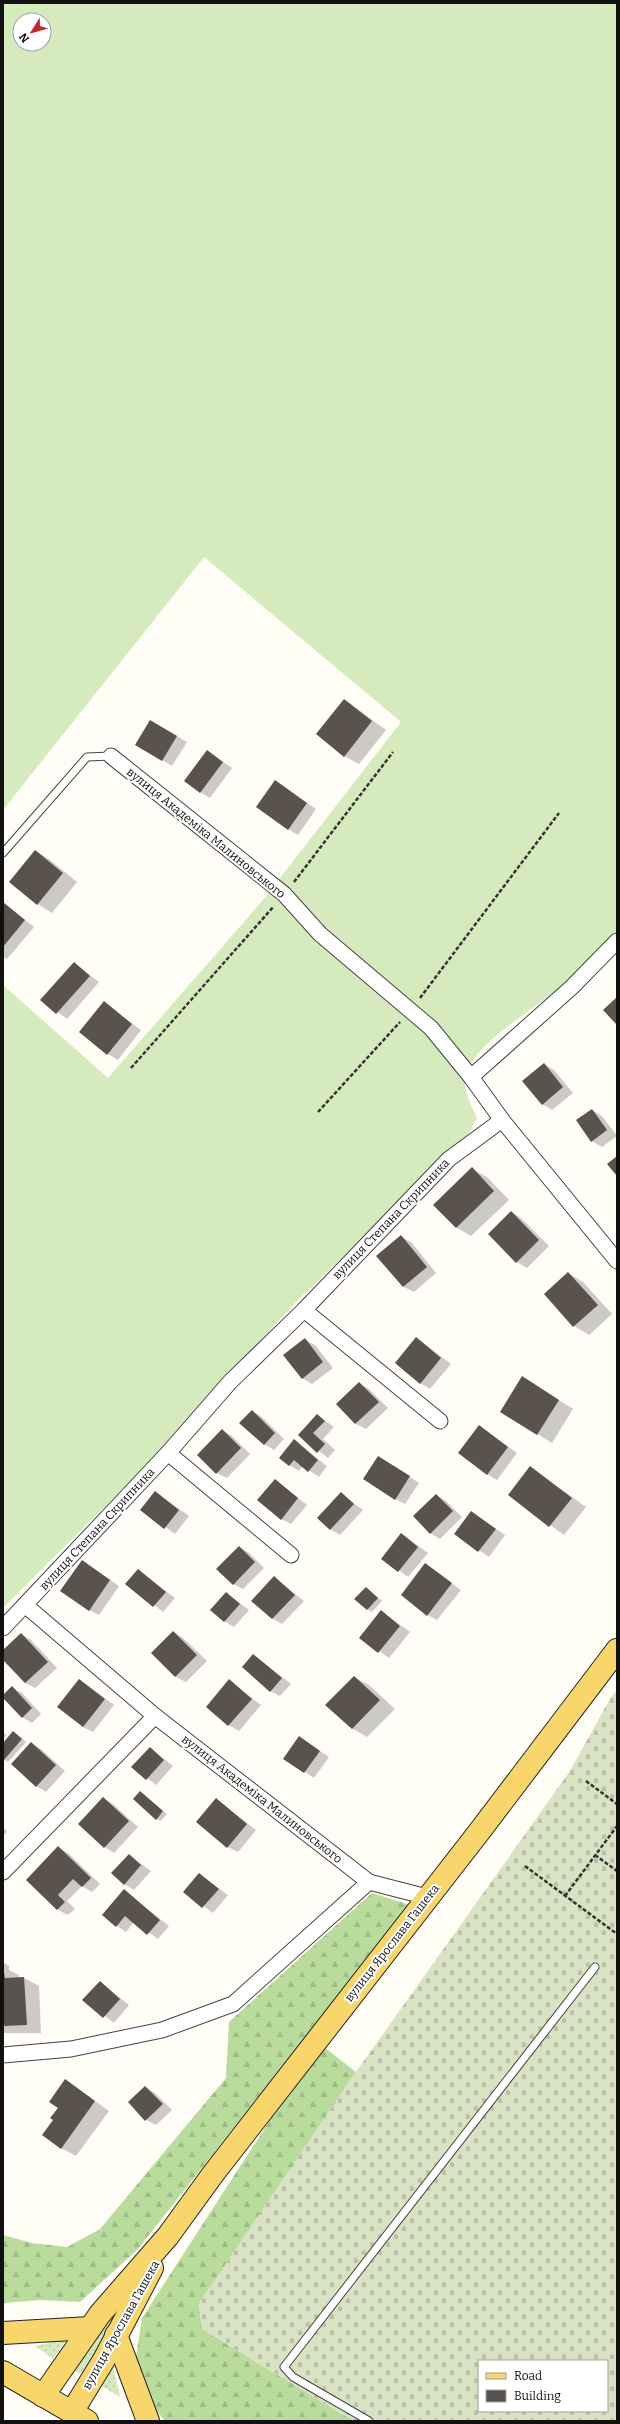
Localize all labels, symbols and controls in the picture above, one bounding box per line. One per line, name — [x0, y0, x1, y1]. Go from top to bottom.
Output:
north arrow — [12, 12, 52, 52]
text: N — [16, 30, 32, 45]
street label: вулиця Академіка Малиновського — [124, 765, 288, 901]
street label: вулиця Степана Скрипника — [330, 1156, 453, 1282]
street label: вулиця Степана Скрипника — [37, 1465, 158, 1593]
street label: вулиця Академіка Малиновського — [179, 1732, 345, 1866]
street label: вулиця Ярослава Гашека — [342, 1881, 442, 2004]
street label: вулиця Ярослава Гашека — [80, 2258, 162, 2392]
legend — [478, 2360, 608, 2412]
text: Road — [514, 2369, 542, 2383]
text: Building — [514, 2389, 561, 2403]

